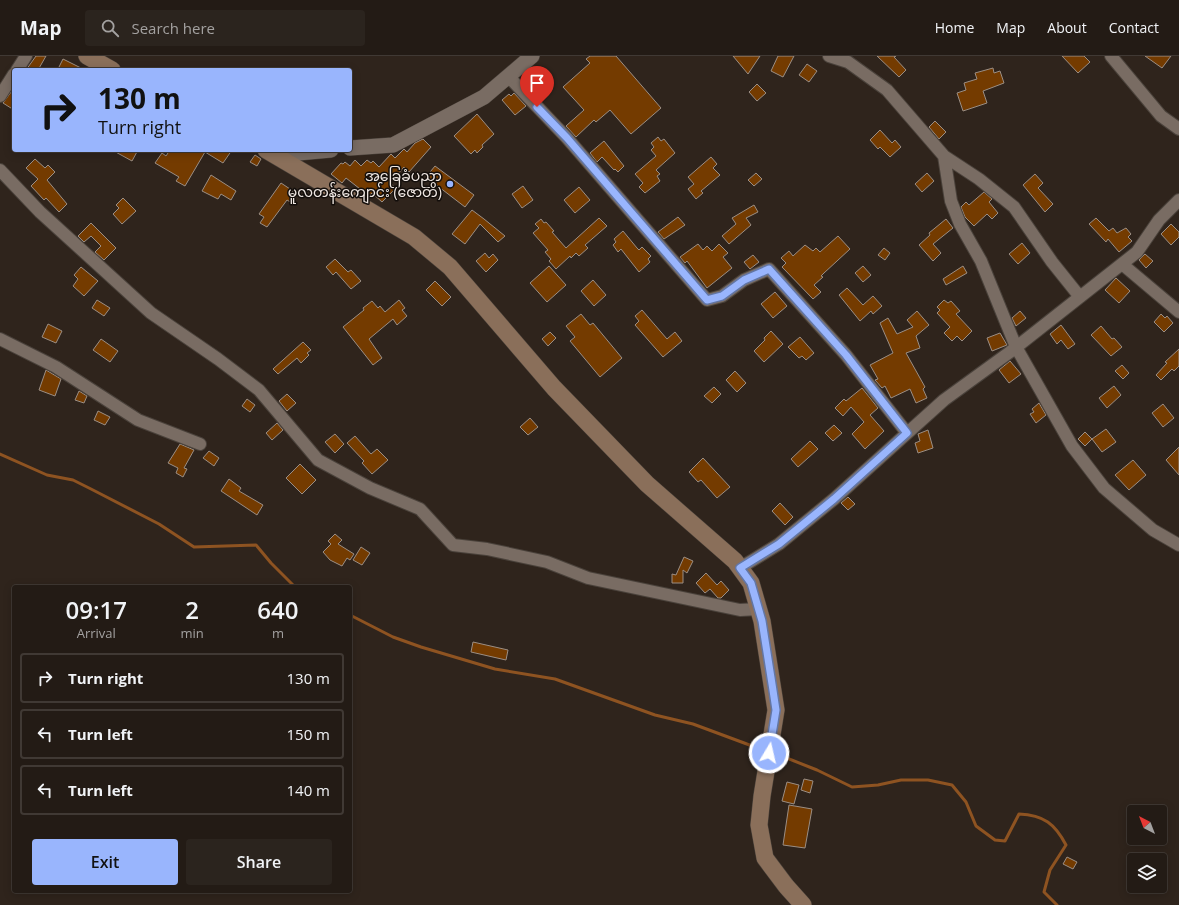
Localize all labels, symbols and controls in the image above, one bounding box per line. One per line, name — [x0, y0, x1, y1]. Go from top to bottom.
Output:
search box — [85, 10, 365, 46]
text: Map — [20, 15, 61, 41]
icon: search — [99, 17, 121, 39]
text: Search here — [131, 18, 215, 38]
text: Home — [935, 18, 974, 37]
text: Map — [996, 18, 1025, 37]
text: About — [1047, 18, 1087, 37]
text: Contact — [1109, 18, 1159, 37]
pin — [520, 66, 554, 107]
icon: arrive — [526, 72, 548, 94]
text: 130 m — [98, 79, 181, 117]
icon: right — [32, 84, 84, 136]
text: Turn right — [98, 115, 181, 139]
place label: အခြေခံပညာ မူလတန်းကျောင်း (ဇောတိ) — [288, 166, 442, 204]
marker: အခြေခံပညာ မူလတန်းကျောင်း (ဇောတိ) — [445, 179, 455, 189]
text: 09:17 — [66, 593, 127, 626]
text: 2 — [185, 593, 199, 626]
text: 640 — [257, 593, 298, 626]
text: Arrival — [77, 624, 116, 642]
text: min — [181, 624, 204, 642]
text: m — [272, 624, 284, 642]
icon: right — [34, 667, 56, 689]
text: Turn right — [68, 668, 143, 688]
text: 130 m — [286, 668, 330, 688]
icon: left — [34, 723, 56, 745]
text: Turn left — [68, 724, 133, 744]
text: 150 m — [286, 724, 330, 744]
position arrow — [748, 732, 790, 774]
icon: left — [34, 779, 56, 801]
text: Turn left — [68, 780, 133, 800]
text: 140 m — [286, 780, 330, 800]
north arrow — [1127, 805, 1167, 845]
map controls — [1127, 805, 1167, 893]
button: Exit — [32, 839, 178, 885]
button: Share — [186, 839, 332, 885]
button: layers — [1127, 853, 1167, 893]

